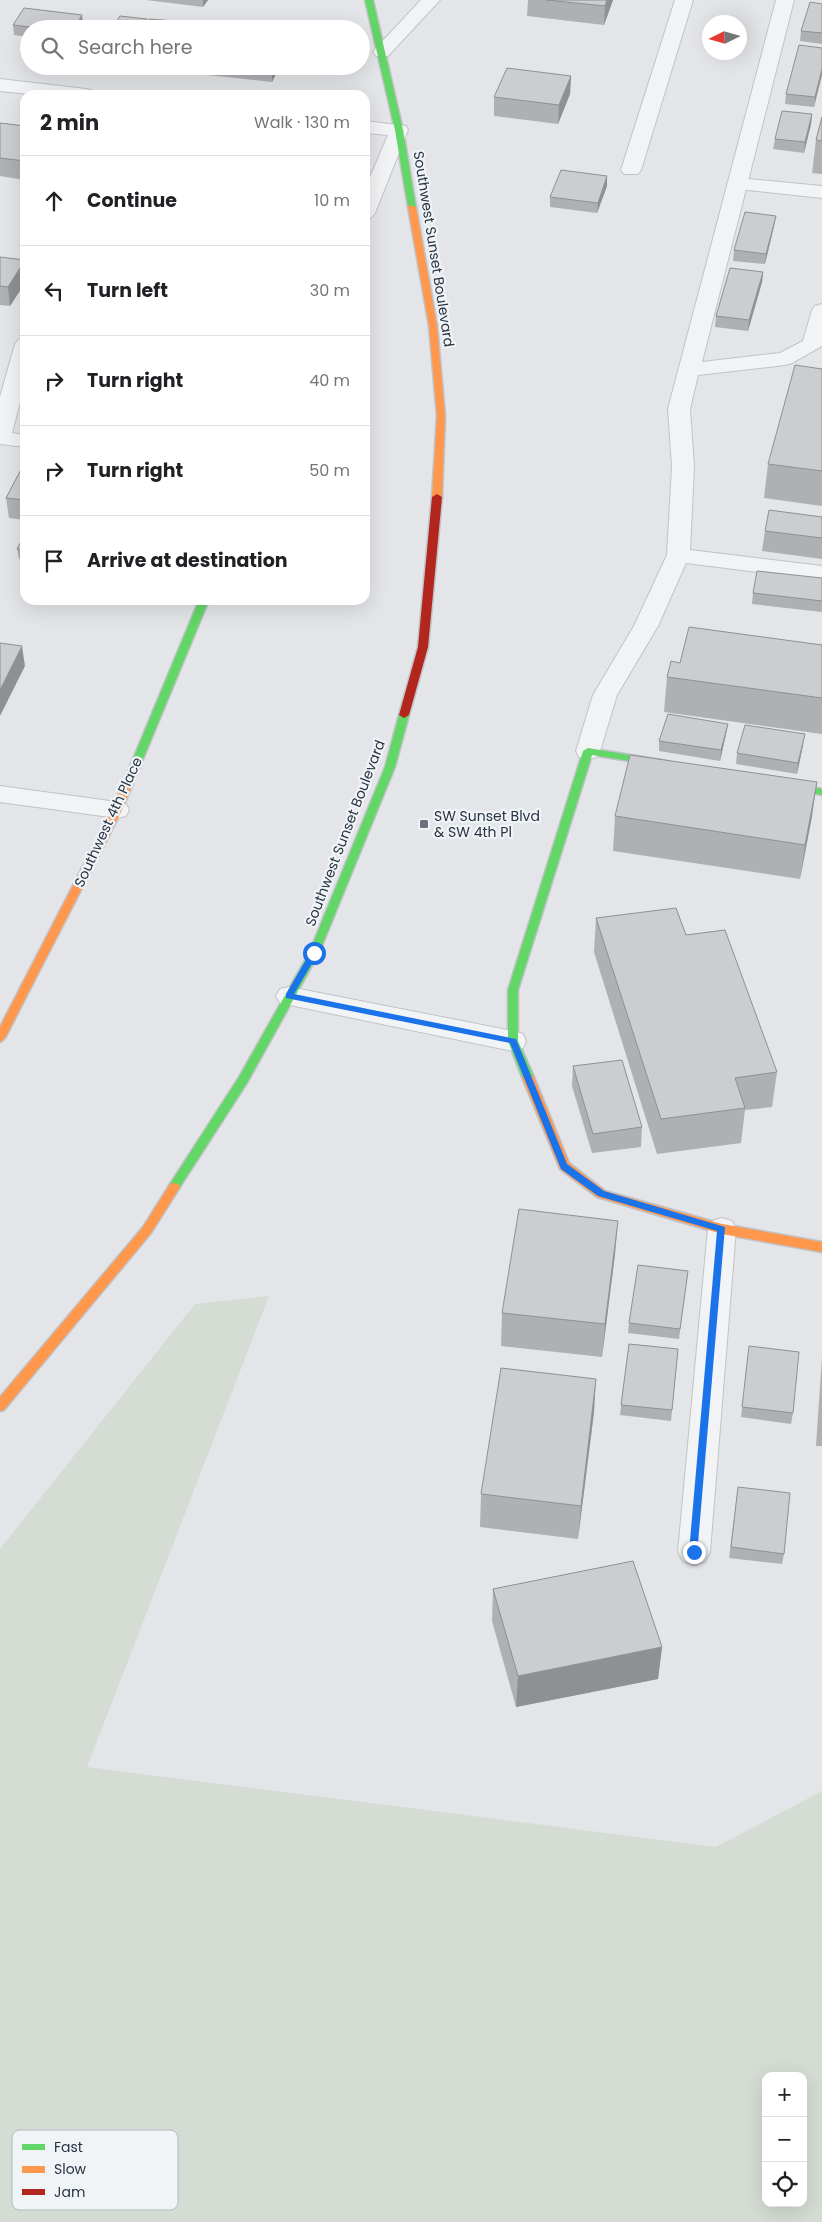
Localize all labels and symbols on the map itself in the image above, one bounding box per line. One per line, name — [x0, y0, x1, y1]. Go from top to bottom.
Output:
north arrow — [702, 15, 747, 60]
street label: Southwest Sunset Boulevard — [409, 150, 459, 348]
street label: Southwest Sunset Boulevard — [300, 737, 390, 929]
street label: Southwest 4th Place — [69, 753, 147, 890]
place label: SW Sunset Blvd & SW 4th Pl — [434, 806, 540, 842]
marker: SW Sunset Blvd & SW 4th Pl — [418, 818, 430, 830]
route start — [303, 942, 326, 965]
route end — [683, 1541, 706, 1564]
legend — [12, 2130, 178, 2210]
text: Fast — [54, 2137, 83, 2157]
text: Slow — [54, 2159, 87, 2179]
text: Jam — [54, 2182, 85, 2202]

